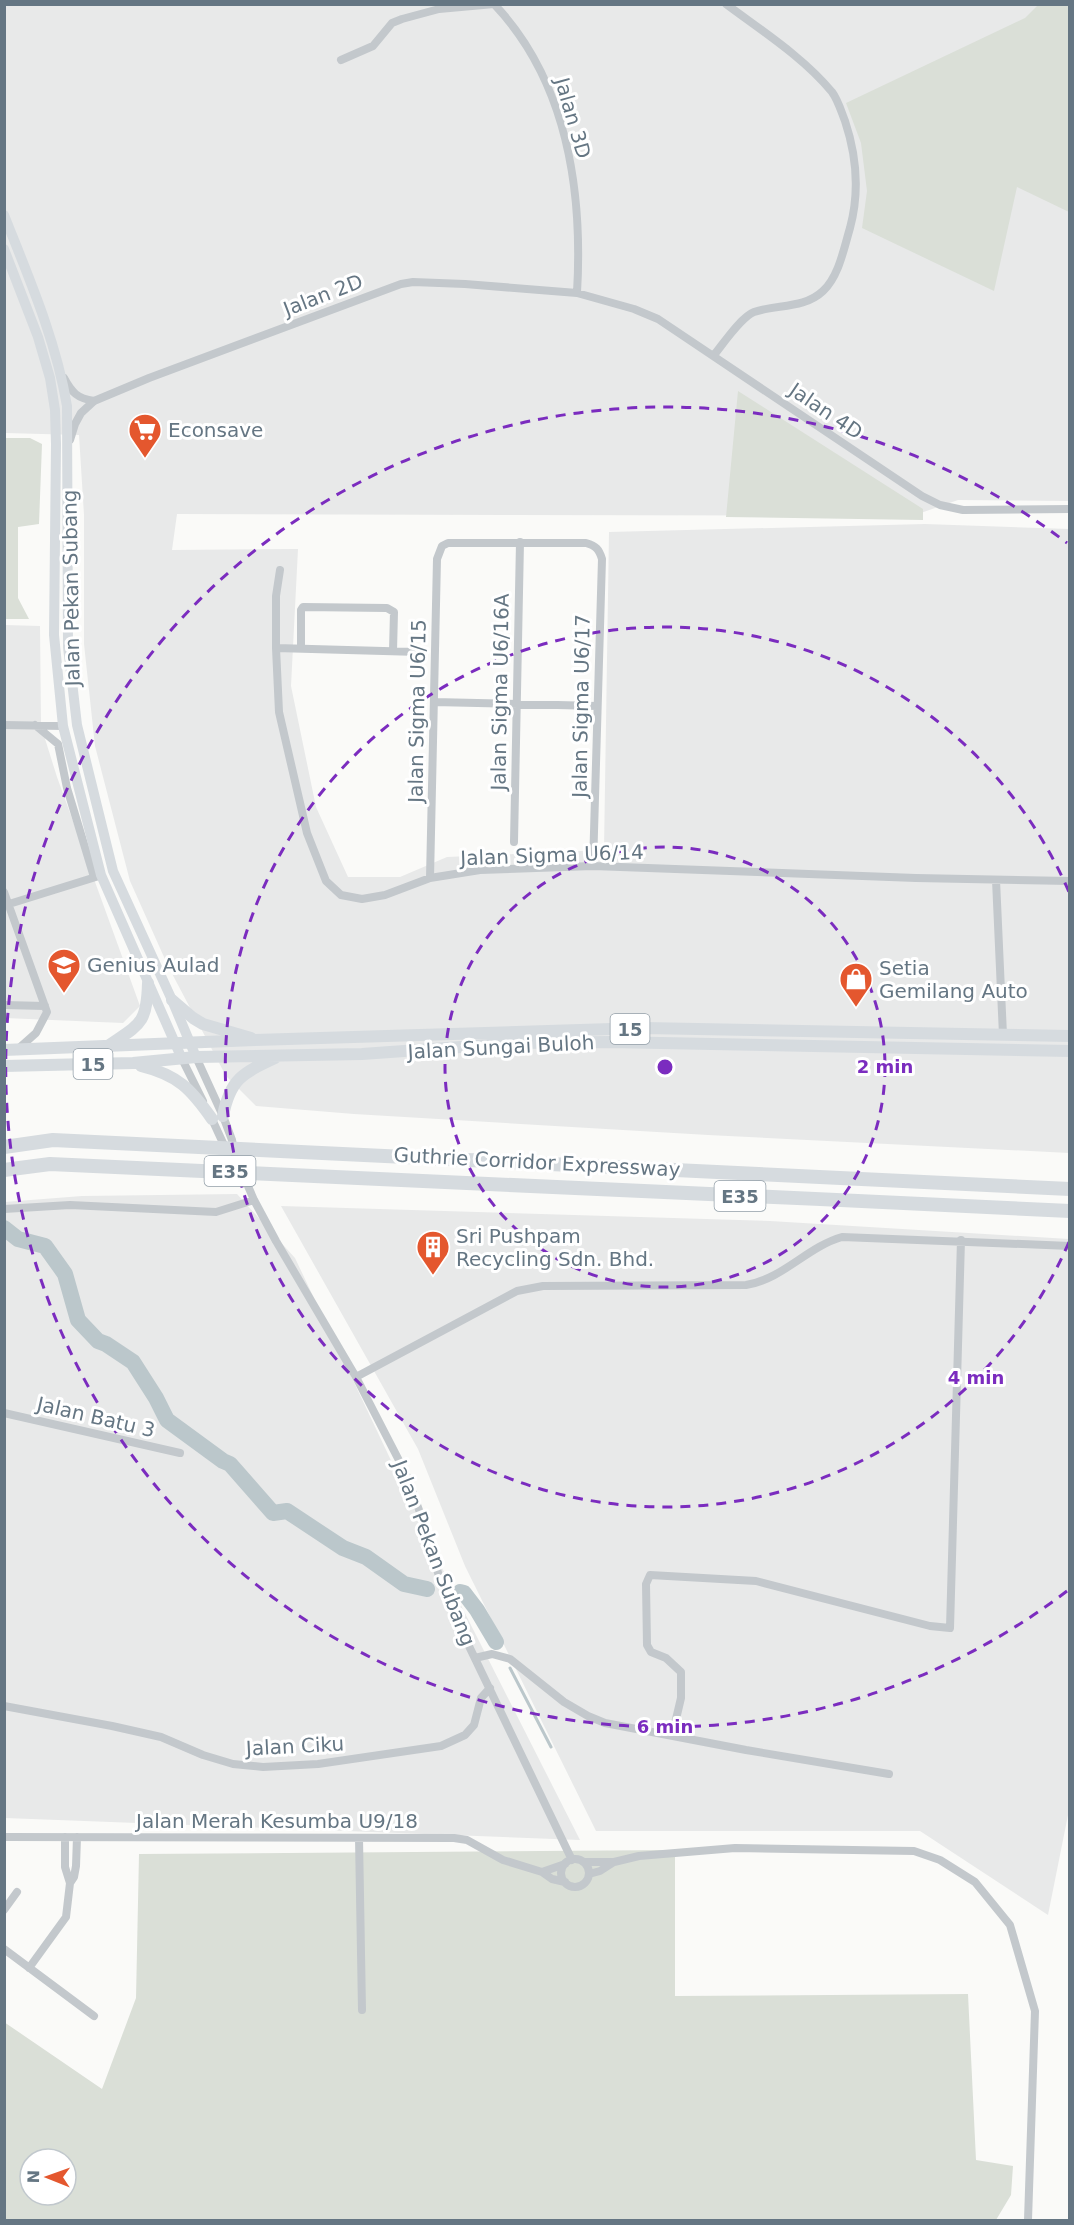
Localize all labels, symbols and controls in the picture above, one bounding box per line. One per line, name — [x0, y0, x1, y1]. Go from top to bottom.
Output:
street label: Jalan 3D — [549, 73, 596, 161]
street label: Jalan 2D — [278, 269, 366, 322]
street label: Jalan 4D — [783, 377, 867, 444]
supermarket icon: Econsave — [127, 412, 163, 459]
place label: Econsave — [168, 418, 263, 442]
street label: Jalan Pekan Subang — [57, 489, 85, 689]
street label: Jalan Sigma U6/16A — [486, 593, 514, 793]
street label: Jalan Sigma U6/17 — [567, 614, 595, 800]
street label: Jalan Sigma U6/15 — [403, 619, 431, 805]
street label: Jalan Sigma U6/14 — [458, 840, 644, 870]
school or university icon: Genius Aulad — [46, 947, 82, 994]
place label: Genius Aulad — [87, 953, 219, 977]
place label: Setia Gemilang Auto — [879, 956, 1028, 1003]
shop icon: Setia Gemilang Auto — [838, 961, 874, 1008]
road number: 15 — [610, 1014, 650, 1044]
street label: Jalan Sungai Buloh — [405, 1030, 595, 1064]
road number: 15 — [74, 1049, 112, 1079]
text: 2 min — [857, 1056, 913, 1077]
centre of rings — [655, 1057, 675, 1077]
street label: Guthrie Corridor Expressway — [393, 1143, 681, 1182]
road number: E35 — [204, 1156, 256, 1186]
road number: E35 — [714, 1181, 766, 1211]
place label: Sri Pushpam Recycling Sdn. Bhd. — [456, 1224, 654, 1271]
building icon: Sri Pushpam Recycling Sdn. Bhd. — [415, 1229, 451, 1276]
text: 4 min — [948, 1367, 1004, 1388]
street label: Jalan Batu 3 — [33, 1391, 157, 1442]
street label: Jalan Pekan Subang — [387, 1455, 480, 1649]
text: 6 min — [637, 1716, 693, 1737]
street label: Jalan Ciku — [243, 1731, 345, 1761]
street label: Jalan Merah Kesumba U9/18 — [134, 1809, 418, 1833]
north arrow — [18, 2147, 78, 2207]
text: N — [24, 2170, 43, 2184]

